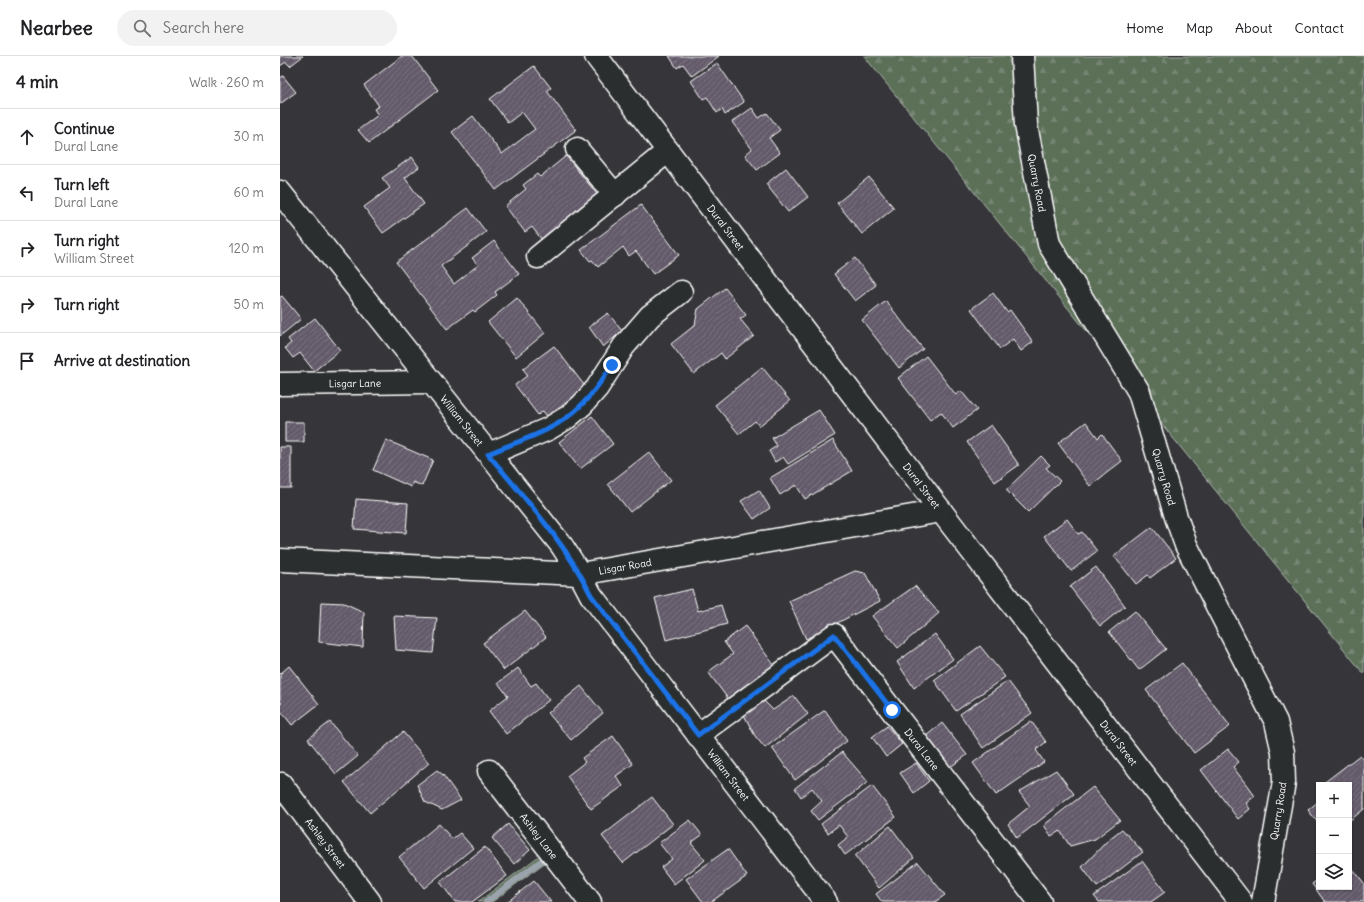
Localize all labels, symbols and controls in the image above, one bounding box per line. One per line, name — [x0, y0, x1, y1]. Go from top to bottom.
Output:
search box — [117, 10, 397, 46]
text: Nearbee — [20, 16, 93, 40]
icon: search — [131, 17, 153, 39]
text: Search here — [163, 18, 244, 37]
text: Home — [1126, 19, 1164, 37]
text: Map — [1186, 19, 1213, 37]
text: About — [1235, 19, 1273, 37]
text: Contact — [1295, 19, 1344, 37]
text: 4 min — [16, 71, 58, 93]
text: Walk · 260 m — [189, 74, 264, 91]
text: Continue — [54, 119, 115, 138]
icon: ahead — [16, 126, 38, 148]
text: 30 m — [234, 128, 264, 145]
text: Dural Lane — [54, 138, 118, 155]
street label: Quarry Road — [1025, 153, 1049, 213]
text: Turn left — [54, 175, 109, 194]
icon: left — [16, 182, 38, 204]
text: 60 m — [233, 184, 264, 201]
text: Dural Lane — [54, 194, 118, 211]
street label: Dural Street — [704, 202, 747, 254]
text: Turn right — [54, 231, 119, 250]
icon: right — [16, 238, 38, 260]
text: 120 m — [229, 240, 264, 257]
text: William Street — [54, 250, 134, 267]
icon: right — [16, 294, 38, 316]
text: Turn right — [54, 295, 119, 314]
text: 50 m — [233, 296, 264, 313]
icon: arrive — [16, 350, 38, 372]
text: Arrive at destination — [54, 351, 190, 370]
route end — [603, 356, 621, 374]
street label: Lisgar Lane — [329, 377, 381, 390]
street label: William Street — [437, 393, 486, 449]
street label: Quarry Road — [1149, 447, 1178, 507]
street label: Dural Street — [900, 460, 943, 512]
street label: Lisgar Road — [598, 556, 653, 578]
route start — [883, 701, 901, 719]
street label: Dural Street — [1097, 718, 1140, 769]
street label: Dural Lane — [901, 726, 942, 773]
street label: William Street — [704, 747, 753, 804]
street label: Quarry Road — [1267, 781, 1290, 841]
map controls — [1316, 782, 1352, 890]
button: + — [1316, 782, 1352, 818]
street label: Ashley Lane — [517, 811, 561, 862]
street label: Ashley Street — [302, 816, 349, 871]
button: − — [1316, 818, 1352, 854]
button: layers — [1316, 854, 1352, 890]

